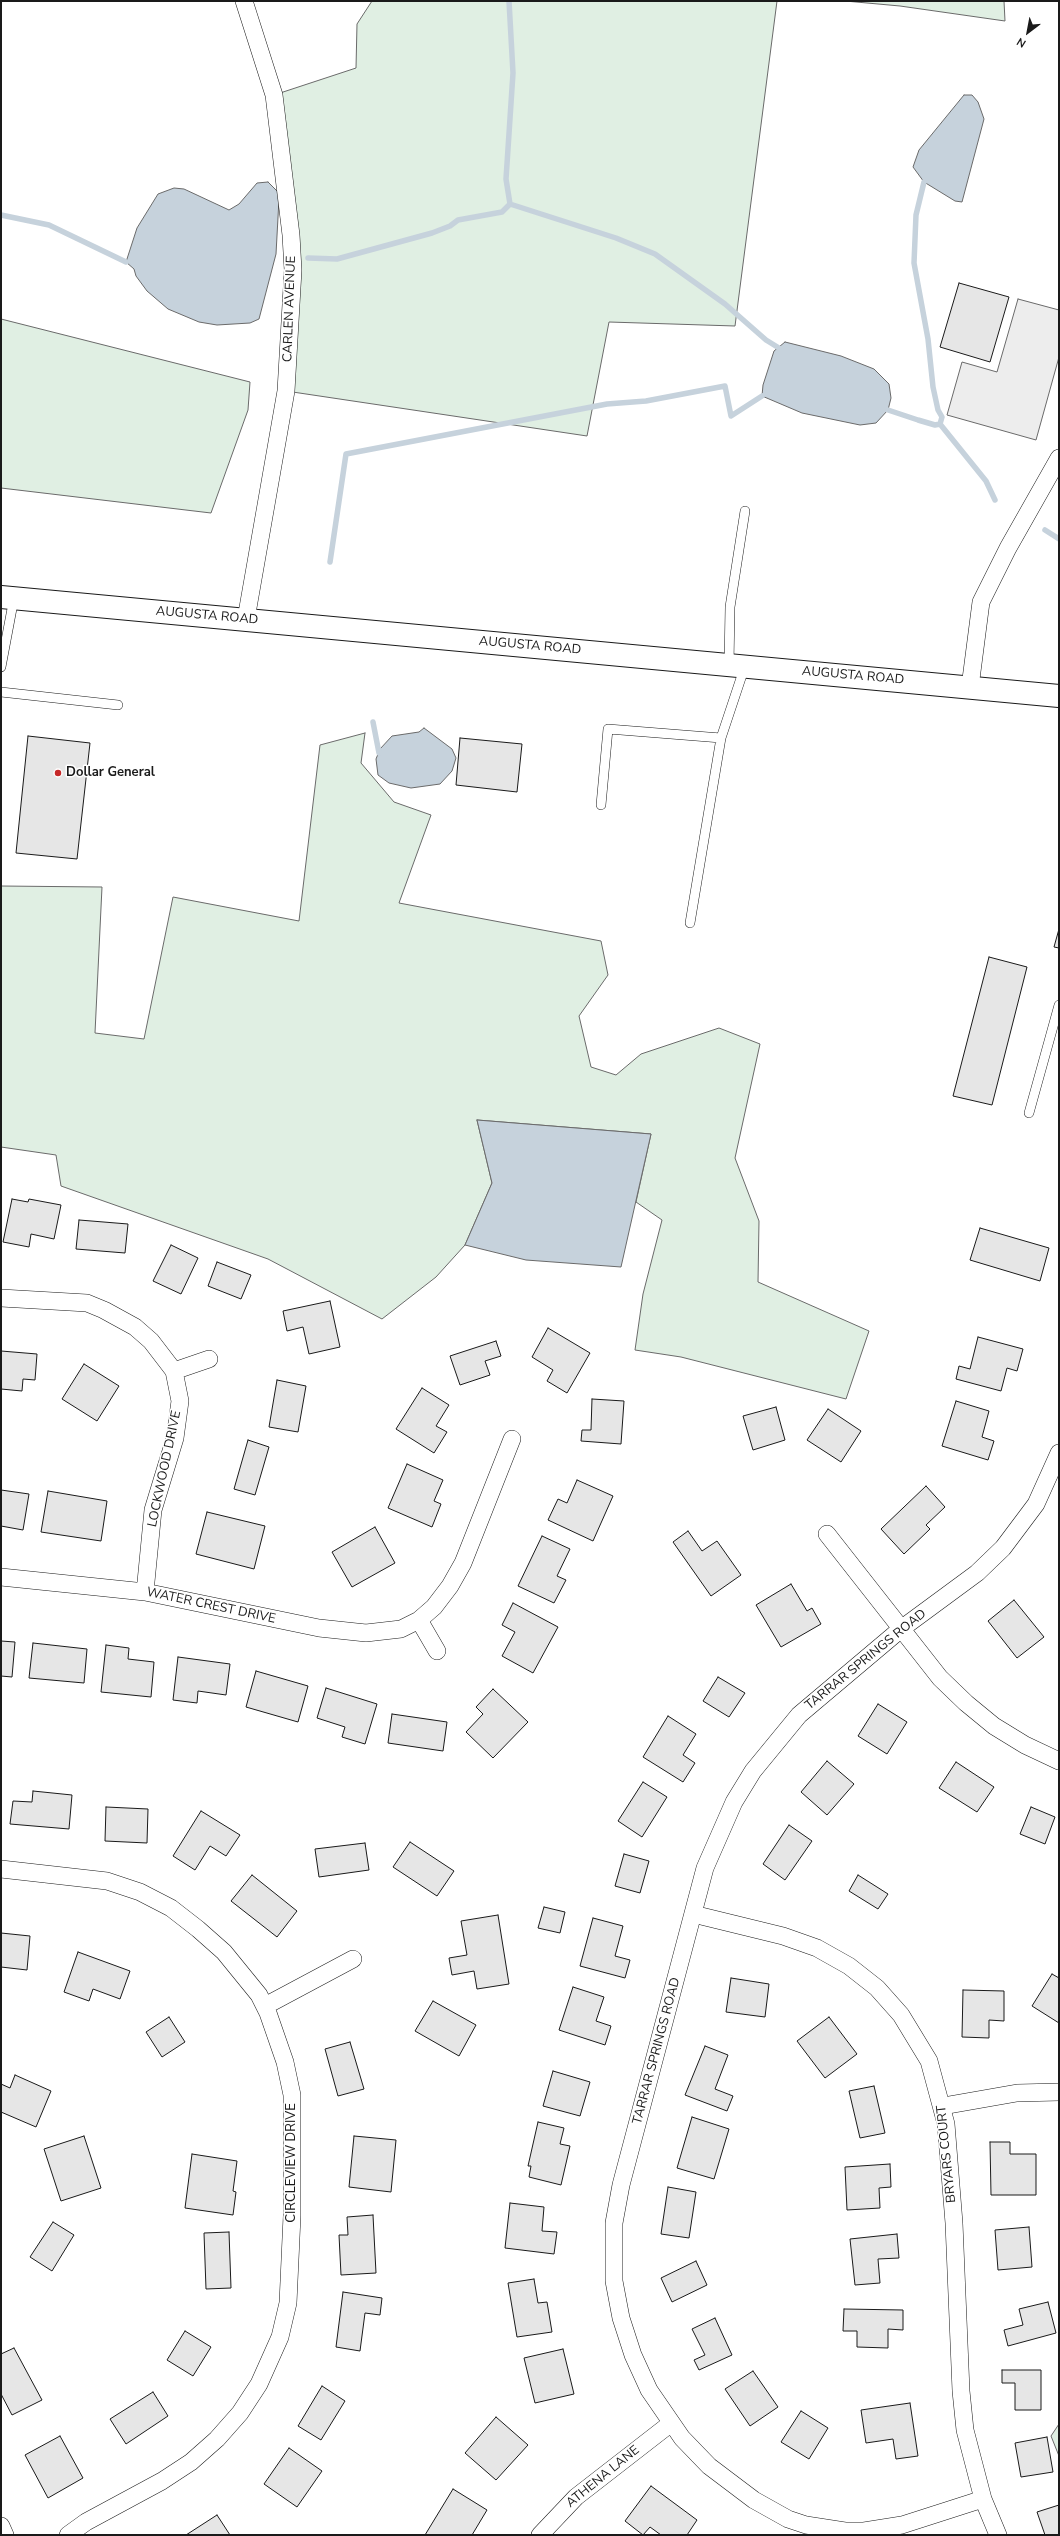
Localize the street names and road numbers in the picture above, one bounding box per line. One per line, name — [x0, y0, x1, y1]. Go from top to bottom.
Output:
street label: CARLEN AVENUE — [280, 256, 300, 362]
street label: AUGUSTA ROAD — [155, 604, 259, 628]
street label: AUGUSTA ROAD — [478, 634, 582, 658]
street label: AUGUSTA ROAD — [801, 664, 905, 688]
street label: LOCKWOOD DRIVE — [145, 1409, 185, 1529]
street label: WATER CREST DRIVE — [145, 1585, 277, 1627]
street label: TARRAR SPRINGS ROAD — [802, 1606, 930, 1714]
street label: TARRAR SPRINGS ROAD — [630, 1976, 684, 2126]
street label: CIRCLEVIEW DRIVE — [284, 2103, 300, 2223]
street label: BRYARS COURT — [934, 2104, 960, 2204]
street label: ATHENA LANE — [563, 2443, 643, 2511]

